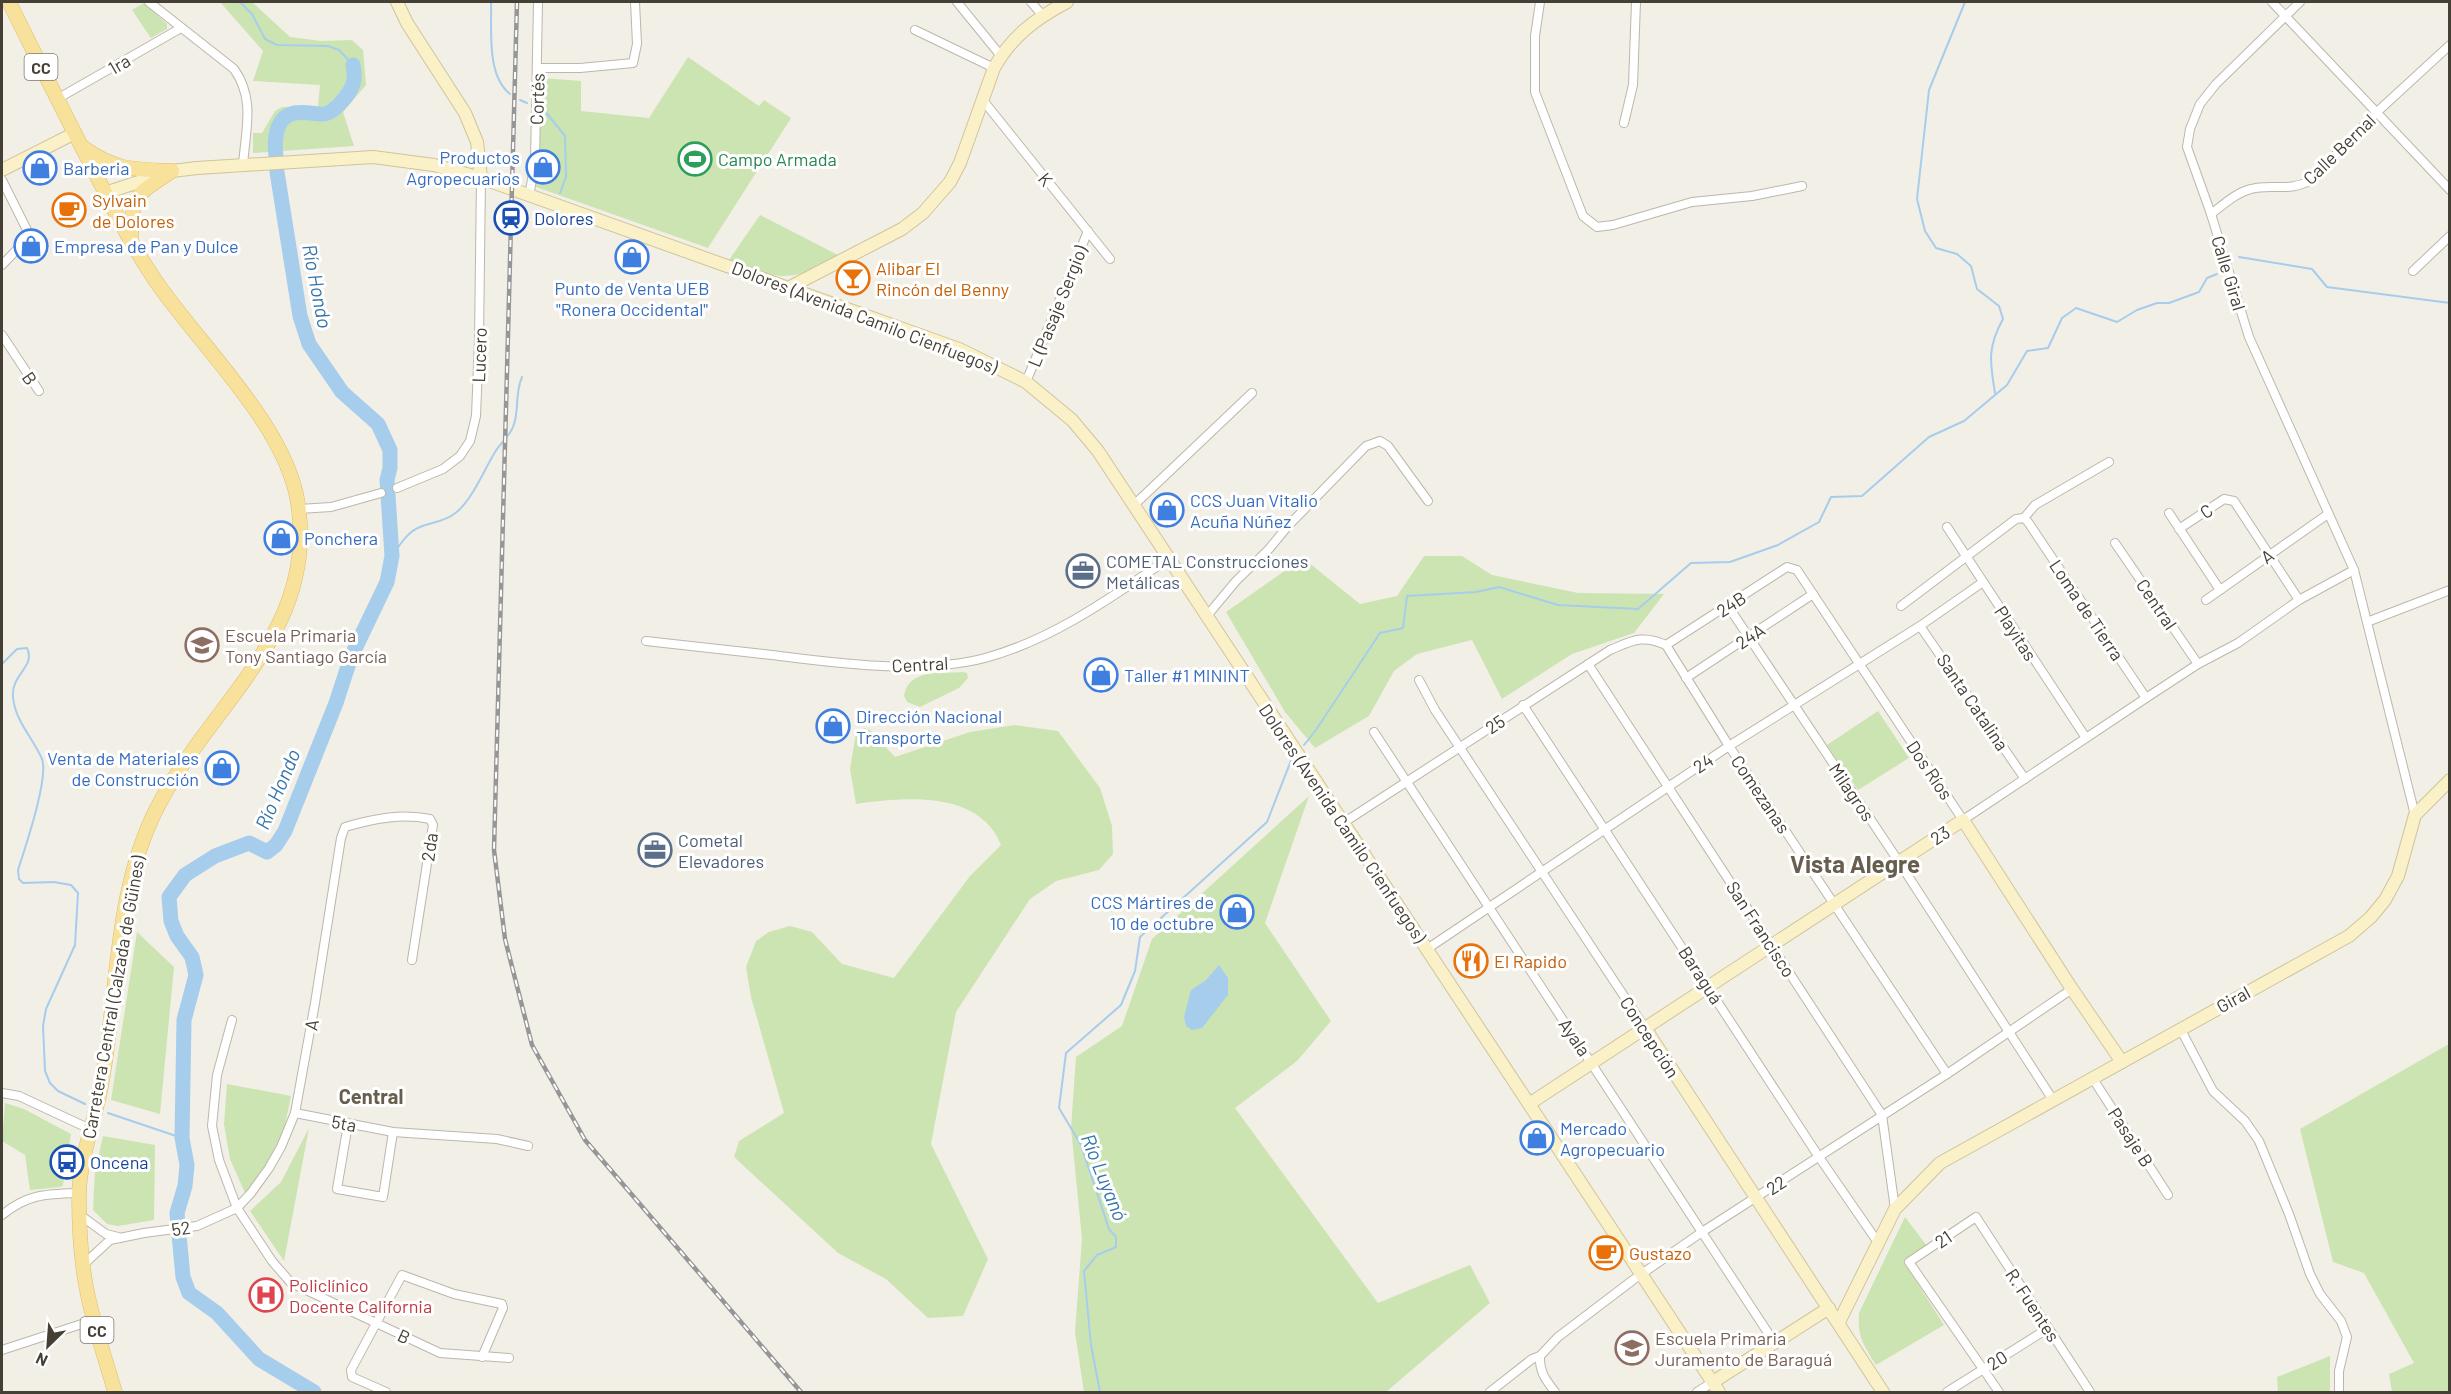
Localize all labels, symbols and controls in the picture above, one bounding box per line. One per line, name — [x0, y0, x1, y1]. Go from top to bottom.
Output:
street label: 1ra — [104, 49, 134, 79]
road number: CC — [24, 54, 57, 80]
street label: Cortés — [525, 73, 549, 125]
street label: Calle Bernal — [2298, 109, 2380, 189]
sports icon: Campo Armada — [677, 141, 713, 177]
place label: Productos Agropecuarios — [406, 146, 520, 189]
place label: Campo Armada — [718, 148, 837, 170]
shop icon: Productos Agropecuarios — [525, 149, 561, 185]
shop icon: Barberia — [22, 150, 58, 186]
place label: Barberia — [63, 157, 130, 179]
street label: K — [1034, 168, 1058, 190]
place label: Sylvain de Dolores — [92, 189, 174, 232]
cafe icon: Sylvain de Dolores — [51, 192, 87, 228]
station icon: Dolores — [493, 200, 529, 236]
place label: Dolores — [534, 207, 593, 229]
shop icon: Empresa de Pan y Dulce — [13, 228, 49, 264]
street label: Calle Giral — [2207, 233, 2251, 313]
place label: Empresa de Pan y Dulce — [54, 235, 239, 257]
shop icon: Punto de Venta UEB "Ronera Occidental" — [614, 239, 650, 275]
water label: Río Hondo — [298, 242, 338, 330]
street label: L (Pasaje Sergio) — [1023, 242, 1091, 370]
street label: Dolores (Avenida Camilo Cienfuegos) — [729, 256, 1001, 378]
place label: Alibar El Rincón del Benny — [876, 257, 1009, 300]
bar icon: Alibar El Rincón del Benny — [835, 260, 871, 296]
place label: Punto de Venta UEB "Ronera Occidental" — [555, 277, 709, 320]
street label: Lucero — [467, 327, 491, 383]
street label: B — [18, 367, 42, 389]
place label: CCS Juan Vitalio Acuña Núñez — [1190, 489, 1318, 532]
shop icon: CCS Juan Vitalio Acuña Núñez — [1149, 492, 1185, 528]
street label: C — [2195, 499, 2217, 523]
shop icon: Ponchera — [263, 520, 299, 556]
place label: Ponchera — [304, 527, 378, 549]
street label: A — [2256, 544, 2278, 568]
place label: COMETAL Construcciones Metálicas — [1106, 550, 1308, 593]
office icon: COMETAL Construcciones Metálicas — [1065, 553, 1101, 589]
street label: Loma de Tierra — [2045, 555, 2129, 665]
street label: Central — [2132, 574, 2182, 634]
street label: 24B — [1712, 586, 1750, 622]
street label: Playitas — [1990, 601, 2042, 665]
street label: 24A — [1731, 618, 1769, 654]
place label: Escuela Primaria Tony Santiago García — [225, 624, 387, 667]
school or university icon: Escuela Primaria Tony Santiago García — [184, 627, 220, 663]
street label: Santa Catalina — [1933, 649, 2013, 755]
street label: Central — [891, 652, 949, 676]
shop icon: Taller #1 MININT — [1083, 657, 1119, 693]
place label: Taller #1 MININT — [1124, 664, 1250, 686]
street label: Dolores (Avenida Camilo Cienfuegos) — [1255, 699, 1431, 947]
place label: Dirección Nacional Transporte — [856, 705, 1002, 748]
shop icon: Dirección Nacional Transporte — [815, 708, 851, 744]
street label: 25 — [1481, 710, 1509, 738]
street label: Dos Ríos — [1902, 736, 1958, 804]
water label: Río Hondo — [249, 745, 305, 833]
place label: Venta de Materiales de Construcción — [47, 747, 199, 790]
street label: 24 — [1689, 748, 1717, 778]
shop icon: Venta de Materiales de Construcción — [204, 750, 240, 786]
street label: Comezanas — [1727, 751, 1795, 837]
street label: Milagros — [1825, 759, 1879, 825]
street label: 23 — [1926, 821, 1954, 849]
place label: Cometal Elevadores — [678, 829, 764, 872]
street label: 2da — [416, 831, 442, 863]
office icon: Cometal Elevadores — [637, 832, 673, 868]
district label: Vista Alegre — [1790, 849, 1920, 878]
street label: Carretera Central (Calzada de Güines) — [77, 853, 149, 1140]
street label: San Francisco — [1722, 877, 1800, 981]
place label: CCS Mártires de 10 de octubre — [1090, 891, 1214, 934]
shop icon: CCS Mártires de 10 de octubre — [1219, 894, 1255, 930]
street label: Baraguá — [1674, 942, 1728, 1008]
restaurant icon: El Rapido — [1453, 943, 1489, 979]
place label: El Rapido — [1494, 950, 1567, 972]
street label: Giral — [2212, 981, 2254, 1017]
street label: Concepción — [1616, 992, 1684, 1082]
street label: Ayala — [1554, 1014, 1596, 1060]
street label: A — [299, 1018, 323, 1032]
district label: Central — [339, 1084, 403, 1108]
street label: Pasaje B — [2104, 1103, 2158, 1171]
street label: 5ta — [330, 1110, 358, 1136]
place label: Mercado Agropecuario — [1560, 1117, 1665, 1160]
shop icon: Mercado Agropecuario — [1519, 1120, 1555, 1156]
water label: Río Luyanó — [1077, 1130, 1133, 1224]
bus stop icon: Oncena — [49, 1144, 85, 1180]
place label: Oncena — [90, 1151, 149, 1173]
street label: 22 — [1762, 1171, 1790, 1199]
street label: 52 — [170, 1216, 192, 1240]
street label: 21 — [1930, 1225, 1956, 1253]
cafe icon: Gustazo — [1588, 1235, 1624, 1271]
place label: Gustazo — [1629, 1242, 1692, 1264]
street label: R. Fuentes — [2001, 1264, 2065, 1346]
place label: Policlínico Docente California — [289, 1274, 432, 1317]
hospital icon: Policlínico Docente California — [248, 1277, 284, 1313]
north arrow — [18, 1316, 78, 1376]
road number: CC — [80, 1317, 114, 1343]
street label: B — [394, 1324, 414, 1348]
place label: Escuela Primaria Juramento de Baraguá — [1655, 1327, 1832, 1370]
school or university icon: Escuela Primaria Juramento de Baraguá — [1614, 1330, 1650, 1366]
street label: 20 — [1983, 1345, 2011, 1375]
text: N — [33, 1349, 50, 1371]

